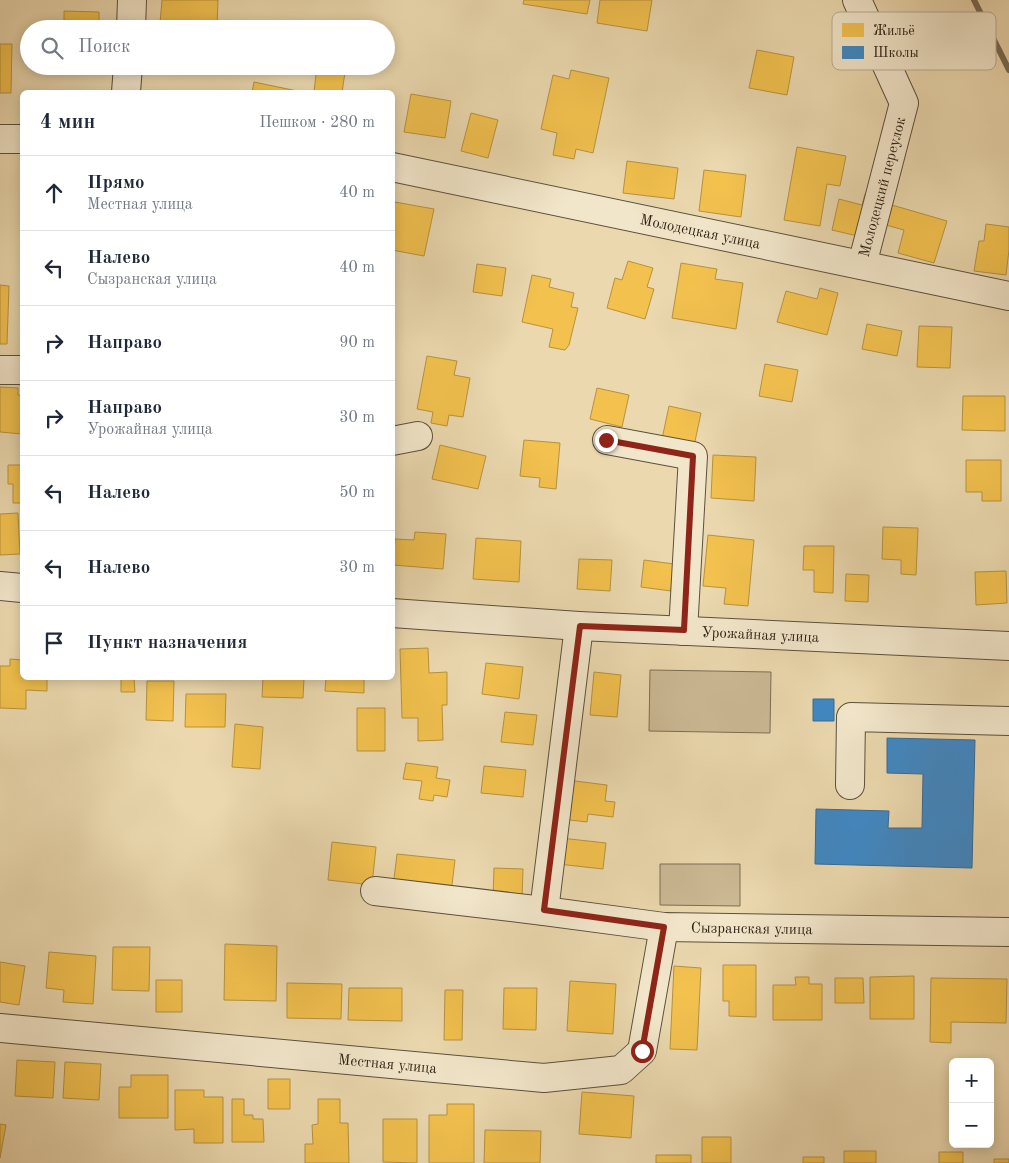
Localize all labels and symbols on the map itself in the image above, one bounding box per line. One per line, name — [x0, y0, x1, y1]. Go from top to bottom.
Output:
legend — [832, 12, 996, 70]
text: Жильё — [873, 24, 915, 38]
text: Школы — [873, 46, 919, 60]
street label: Молодецкий переулок — [858, 115, 909, 259]
street label: Молодецкая улица — [639, 213, 762, 253]
route end — [595, 429, 618, 452]
street label: Урожайная улица — [701, 626, 820, 646]
street label: Сызранская улица — [691, 921, 813, 938]
route start — [631, 1040, 654, 1063]
street label: Местная улица — [337, 1053, 438, 1077]

